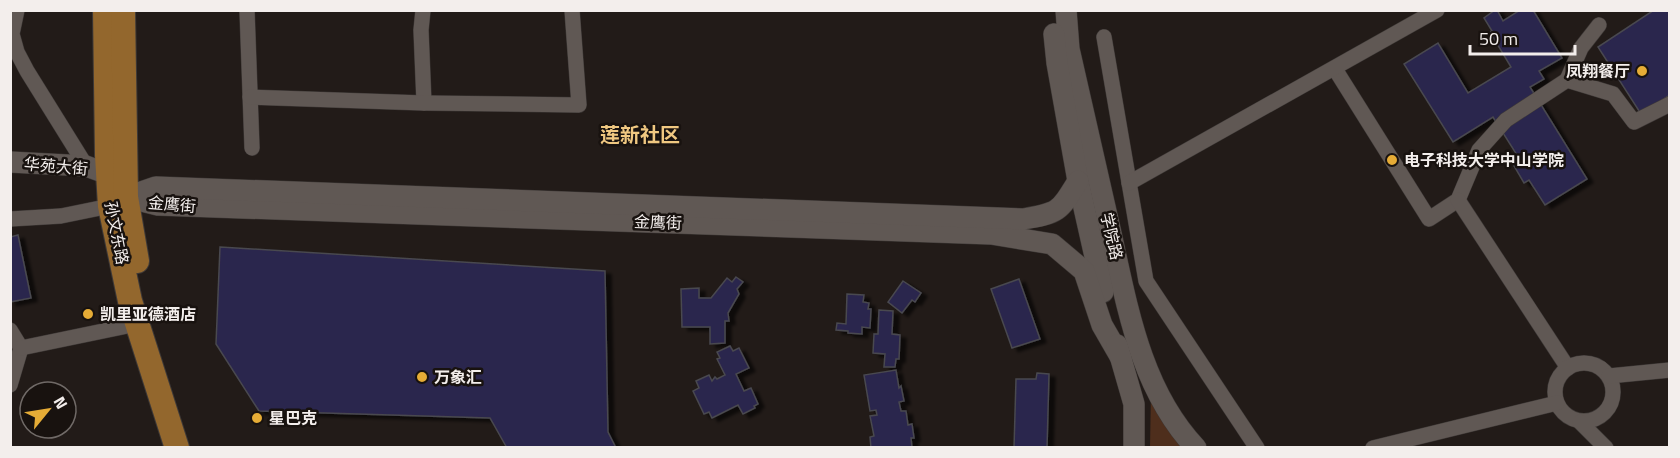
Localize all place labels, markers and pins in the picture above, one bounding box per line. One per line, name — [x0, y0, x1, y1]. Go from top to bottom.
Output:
place label: 凤翔餐厅 — [1566, 59, 1630, 83]
marker: 凤翔餐厅 — [1635, 64, 1649, 78]
place label: 电子科技大学中山学院 — [1404, 148, 1564, 172]
marker: 电子科技大学中山学院 — [1385, 153, 1399, 167]
place label: 凯里亚德酒店 — [100, 302, 196, 326]
marker: 凯里亚德酒店 — [81, 307, 95, 321]
place label: 万象汇 — [434, 365, 482, 389]
marker: 万象汇 — [415, 370, 429, 384]
place label: 星巴克 — [269, 406, 317, 430]
marker: 星巴克 — [250, 411, 264, 425]

